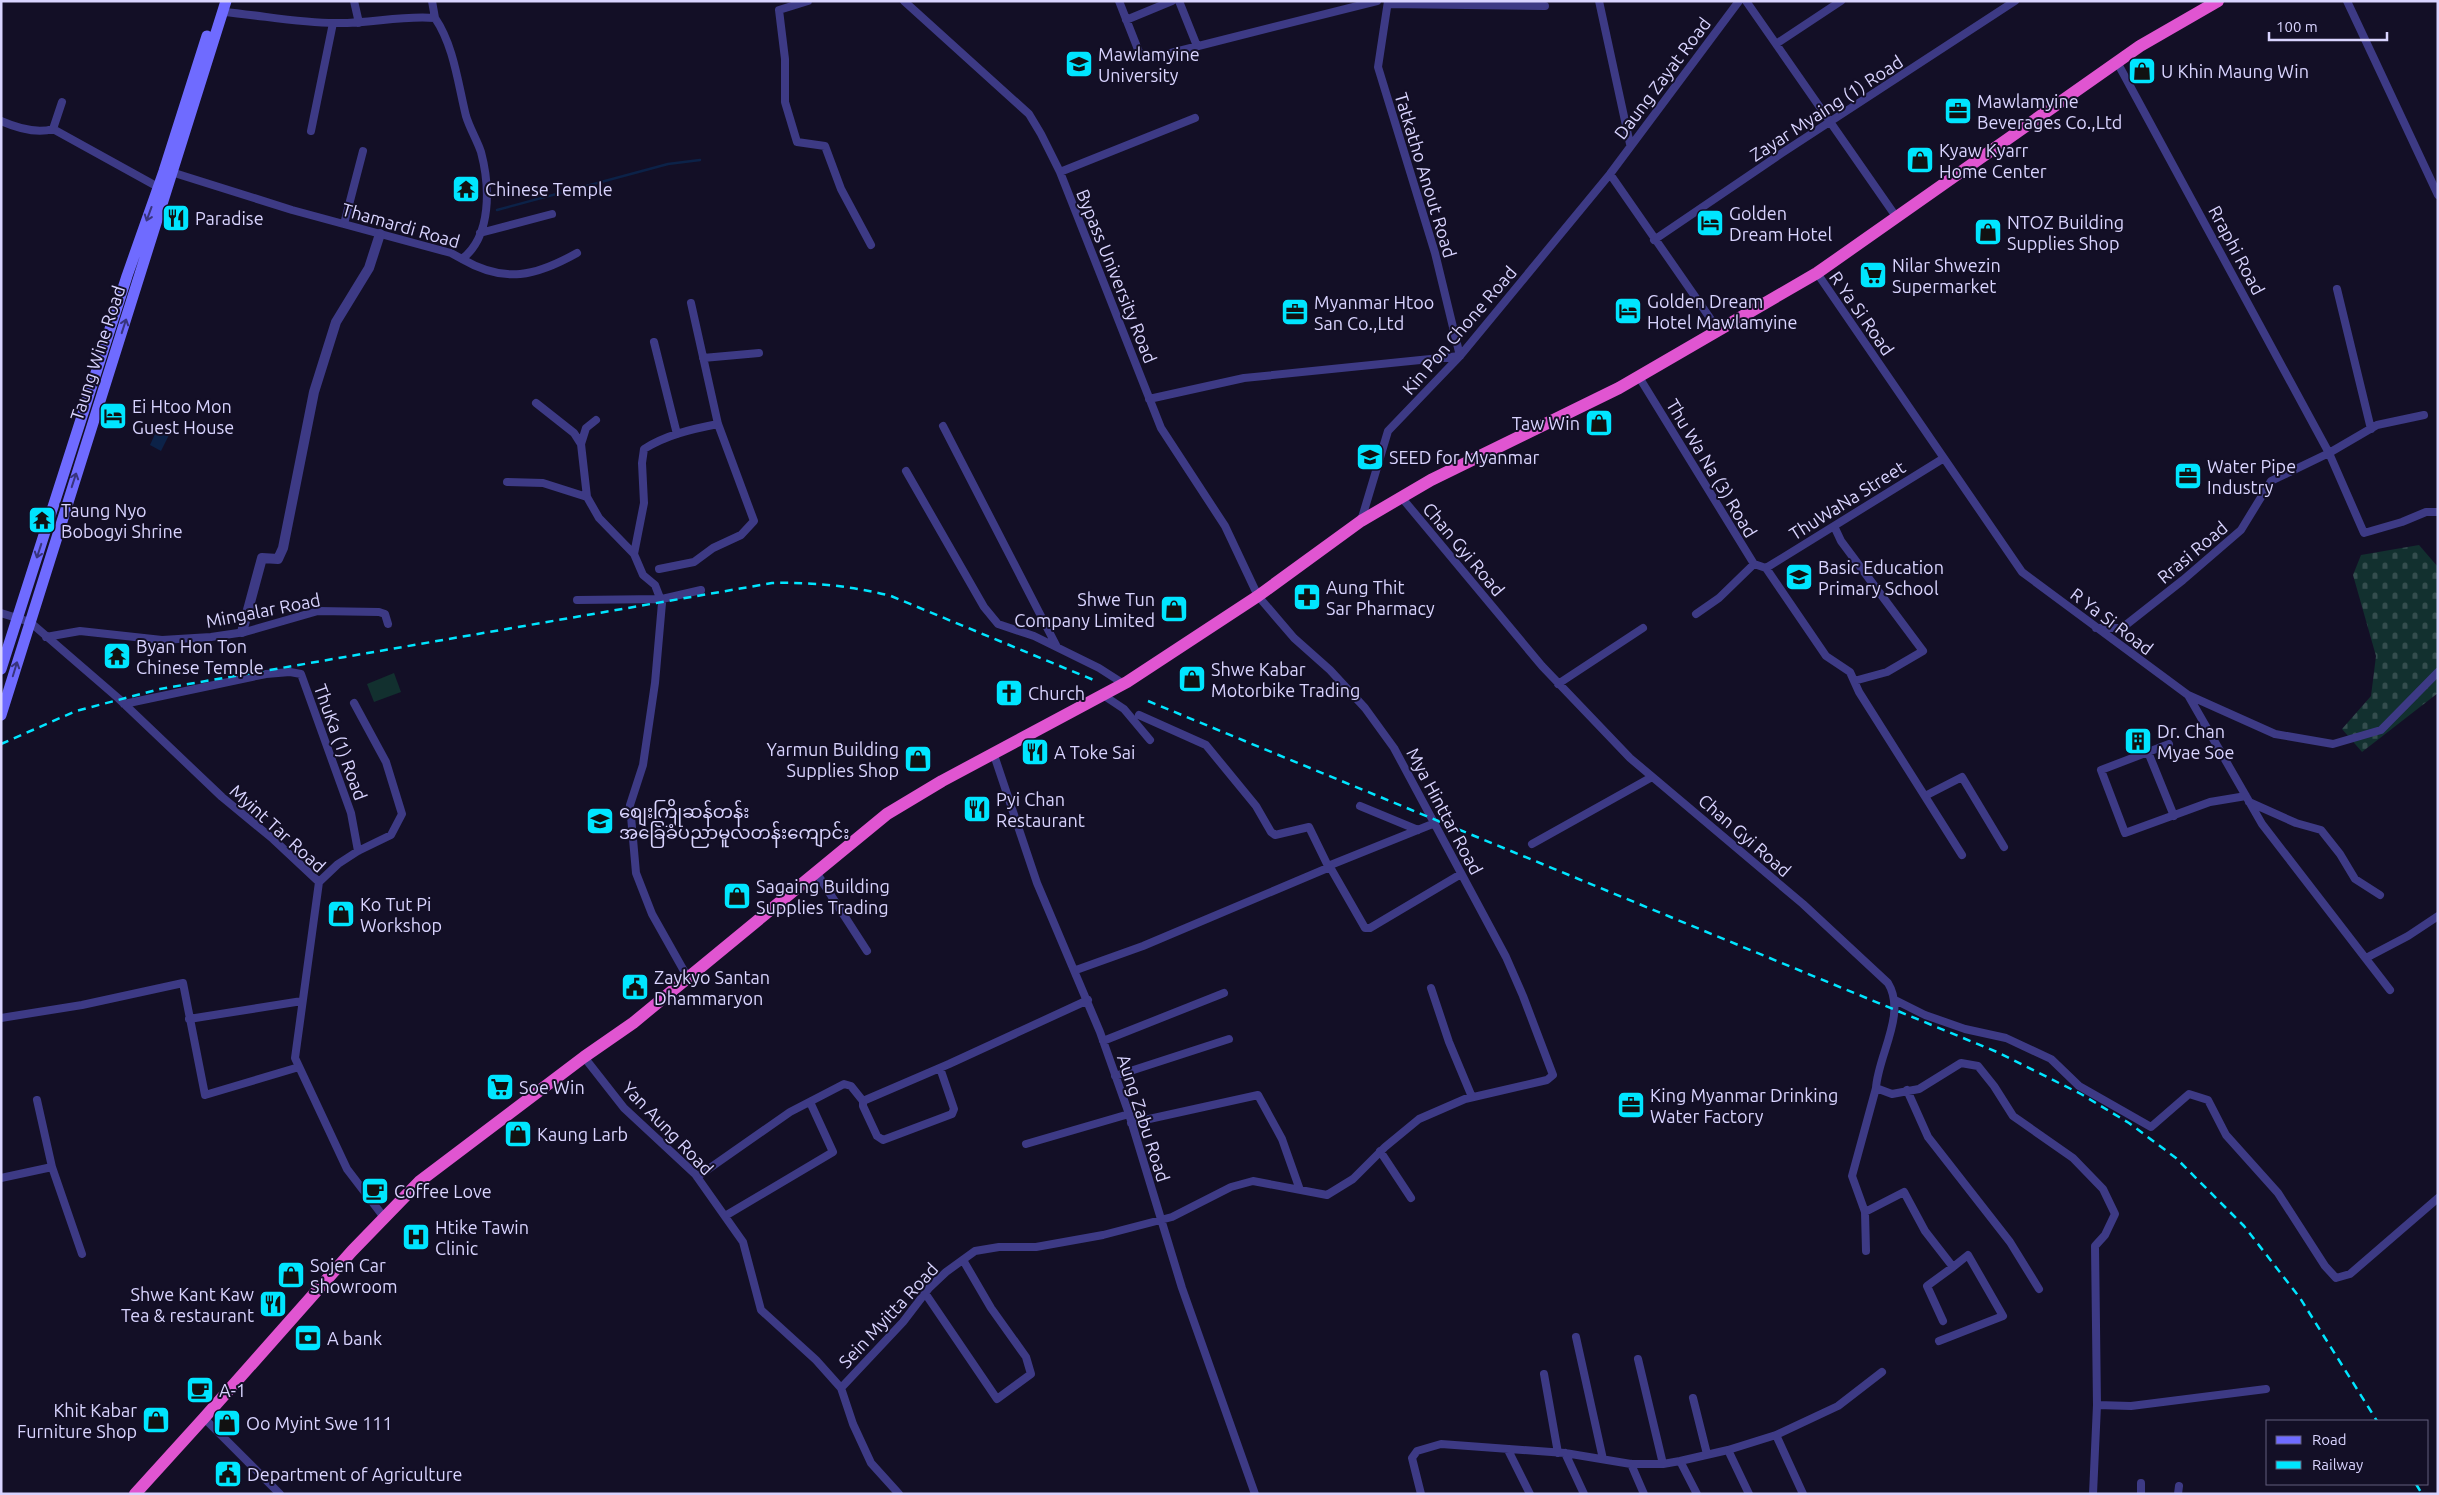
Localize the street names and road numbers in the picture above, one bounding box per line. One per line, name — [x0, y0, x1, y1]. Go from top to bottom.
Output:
street label: Daung Zayat Road — [1610, 13, 1714, 143]
street label: Zayar Myaing (1) Road — [1746, 51, 1907, 166]
street label: Tatkatho Anout Road — [1391, 90, 1461, 260]
street label: Bypass University Road — [1073, 186, 1161, 366]
street label: Thamardi Road — [340, 199, 462, 251]
street label: Rraphi Road — [2205, 202, 2269, 298]
street label: Kin Pon Chone Road — [1398, 262, 1520, 398]
street label: R Ya Si Road — [1826, 267, 1898, 359]
street label: Taung Wine Road — [66, 283, 128, 423]
street label: Thu Wa Na (3) Road — [1662, 395, 1761, 541]
street label: ThuWaNa Street — [1785, 456, 1909, 544]
street label: Chan Gyi Road — [1419, 498, 1509, 600]
street label: Rrasi Road — [2153, 517, 2231, 587]
street label: R Ya Si Road — [2067, 584, 2157, 658]
street label: Mingalar Road — [204, 589, 322, 631]
street label: ThuKa (1) Road — [310, 681, 371, 803]
street label: Mya Hinttar Road — [1403, 744, 1487, 878]
street label: Myint Tar Road — [226, 780, 330, 876]
street label: Chan Gyi Road — [1695, 790, 1795, 880]
street label: Aung Zabu Road — [1114, 1052, 1174, 1184]
street label: Yan Aung Road — [619, 1077, 717, 1179]
street label: Sein Myitta Road — [834, 1259, 942, 1371]

